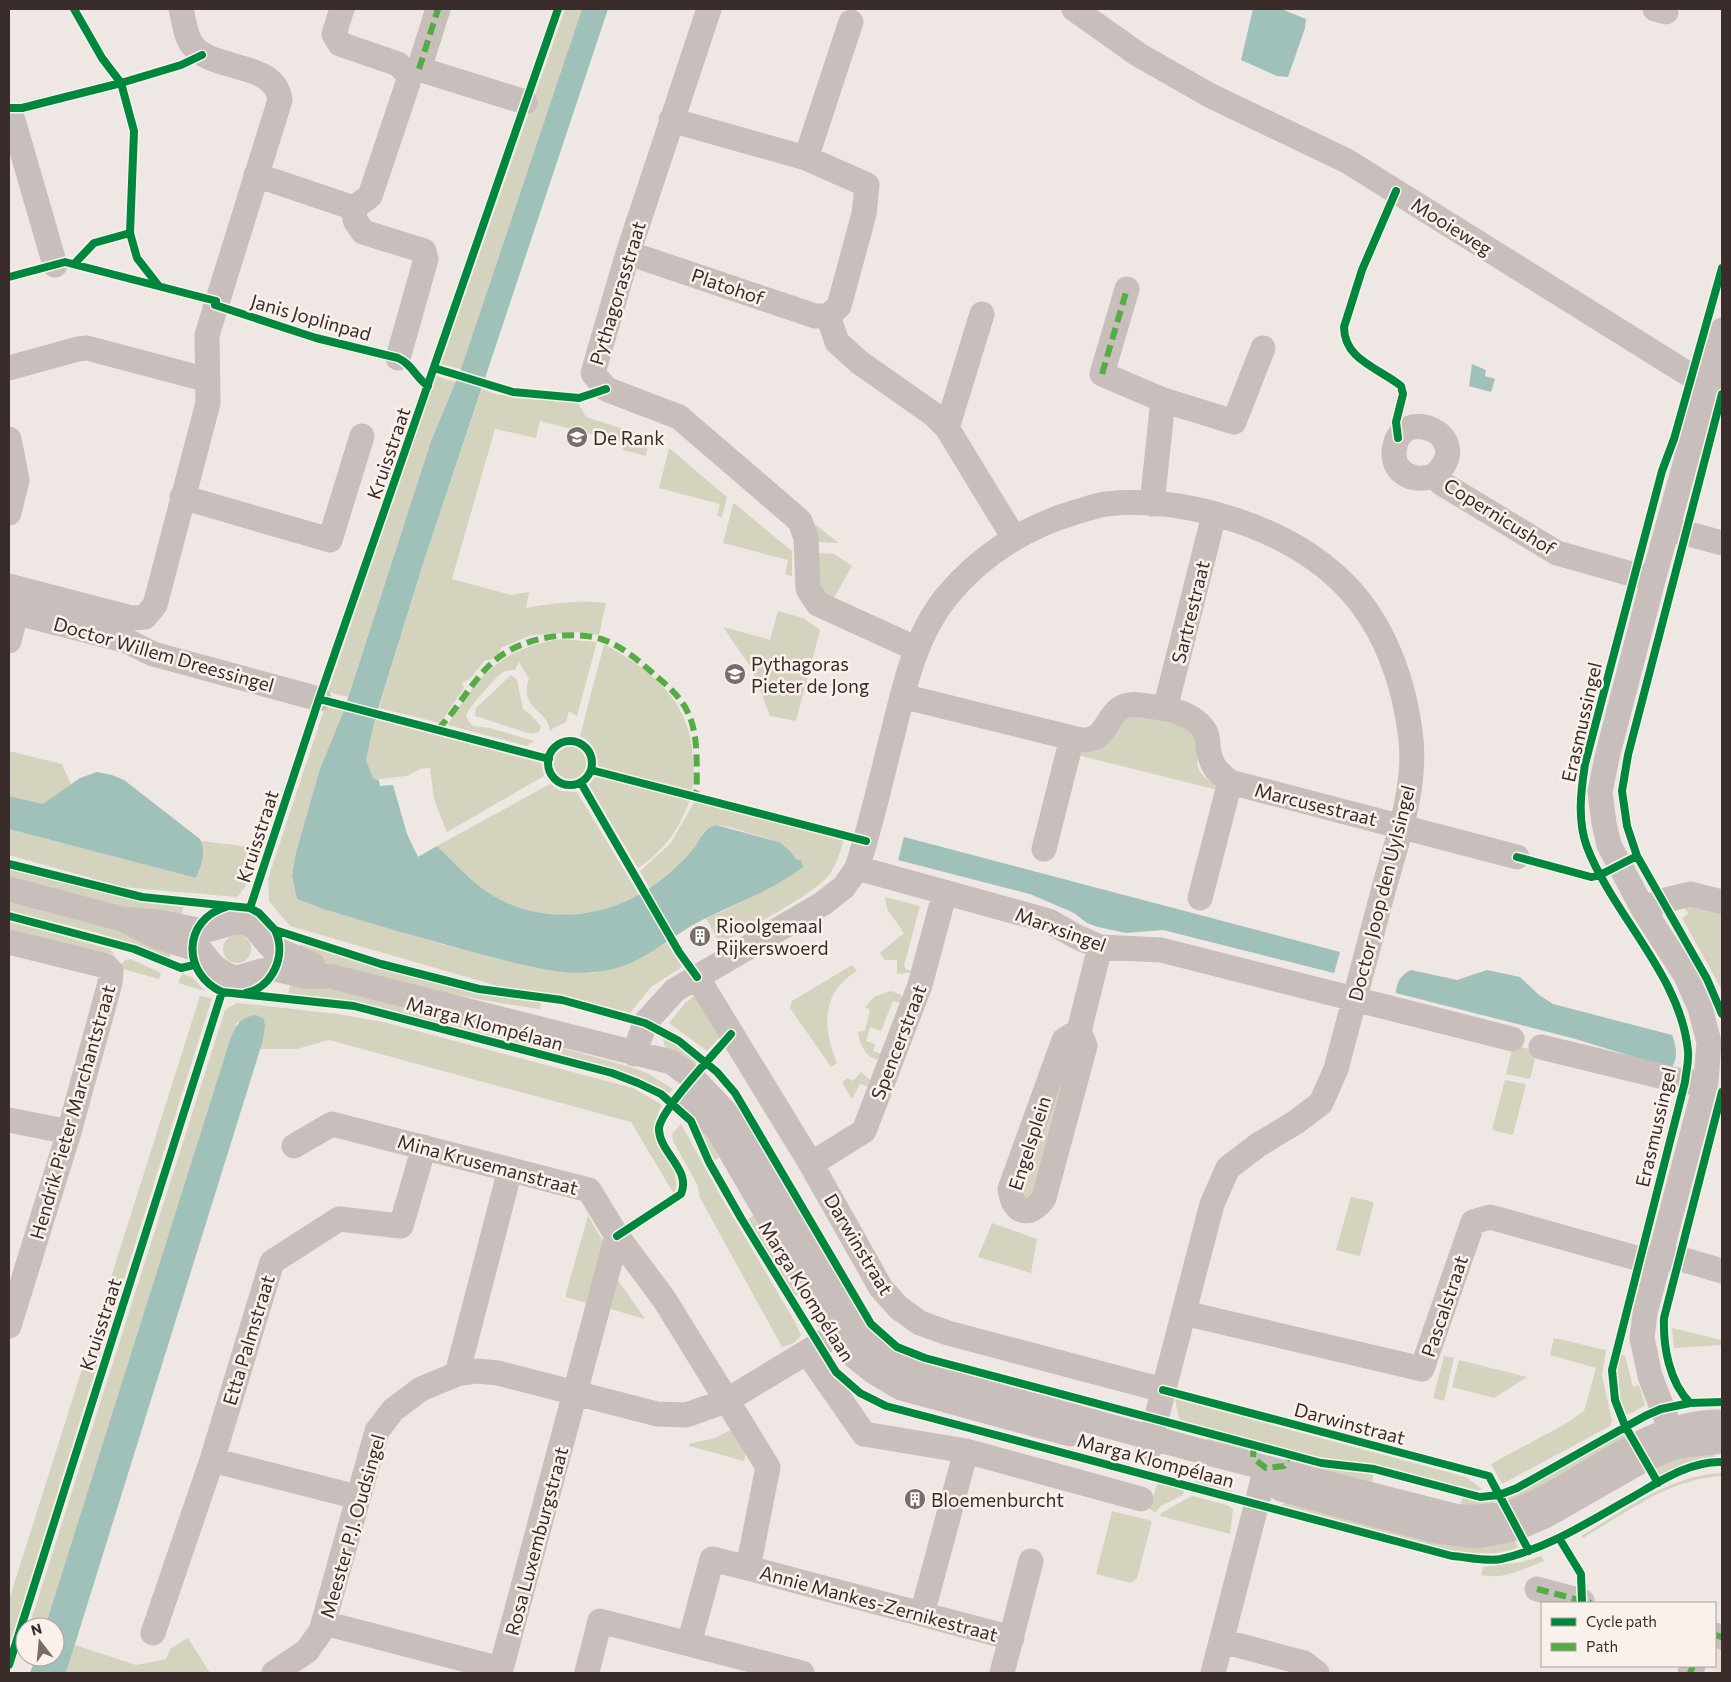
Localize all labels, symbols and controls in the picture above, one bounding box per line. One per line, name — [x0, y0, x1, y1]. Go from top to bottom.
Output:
street label: Mooieweg — [1407, 192, 1497, 260]
street label: Pythagorasstraat — [584, 218, 650, 368]
street label: Platohof — [689, 263, 768, 309]
street label: Janis Joplinpad — [248, 289, 374, 345]
street label: Kruisstraat — [362, 404, 415, 502]
school or university icon: De Rank — [565, 425, 589, 449]
place label: De Rank — [593, 426, 664, 449]
street label: Copernicushof — [1440, 473, 1560, 560]
street label: Sartrestraat — [1166, 558, 1214, 666]
street label: Doctor Willem Dreessingel — [51, 611, 277, 697]
place label: Pythagoras Pieter de Jong — [751, 652, 869, 697]
street label: Erasmussingel — [1556, 660, 1606, 784]
school or university icon: Pythagoras Pieter de Jong — [723, 662, 747, 686]
street label: Marcusestraat — [1252, 778, 1380, 830]
street label: Doctor Joop den Uylsingel — [1343, 783, 1419, 1003]
street label: Kruisstraat — [231, 787, 283, 885]
street label: Marxsingel — [1012, 902, 1110, 956]
place label: Rioolgemaal Rijkerswoerd — [716, 914, 829, 959]
building icon: Rioolgemaal Rijkerswoerd — [688, 924, 712, 948]
street label: Spencerstraat — [866, 981, 931, 1103]
street label: Hendrik Pieter Marchantstraat — [25, 982, 119, 1242]
street label: Marga Klompélaan — [404, 991, 566, 1055]
street label: Erasmussingel — [1630, 1065, 1680, 1189]
street label: Engelsplein — [1003, 1093, 1055, 1193]
street label: Mina Krusemanstraat — [395, 1129, 581, 1199]
street label: Darwinstraat — [820, 1189, 898, 1299]
street label: Marga Klompélaan — [754, 1216, 860, 1366]
street label: Pascalstraat — [1416, 1252, 1472, 1360]
street label: Etta Palmstraat — [217, 1272, 279, 1408]
street label: Kruisstraat — [74, 1275, 126, 1373]
street label: Darwinstraat — [1292, 1397, 1408, 1449]
street label: Marga Klompélaan — [1075, 1428, 1237, 1492]
street label: Meester P.J. Oudsingel — [315, 1431, 389, 1621]
street label: Rosa Luxemburgstraat — [500, 1444, 572, 1638]
building icon: Bloemenburcht — [903, 1487, 927, 1511]
place label: Bloemenburcht — [931, 1488, 1064, 1511]
street label: Annie Mankes-Zernikestraat — [757, 1560, 1001, 1646]
legend — [1541, 1602, 1716, 1667]
text: Cycle path — [1586, 1612, 1657, 1630]
north arrow — [15, 1617, 65, 1667]
text: N — [29, 1619, 44, 1639]
text: Path — [1586, 1637, 1618, 1655]

